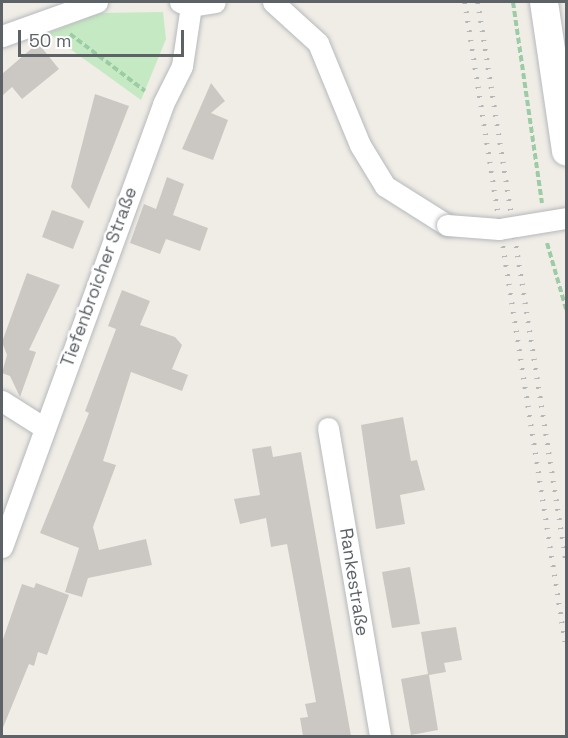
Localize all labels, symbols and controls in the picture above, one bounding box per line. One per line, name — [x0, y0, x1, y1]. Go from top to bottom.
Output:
scale bar — [21, 18, 188, 56]
text: 50 m — [29, 29, 71, 52]
street label: Tiefenbroicher Straße — [56, 184, 142, 370]
street label: Rankestraße — [335, 527, 373, 637]

